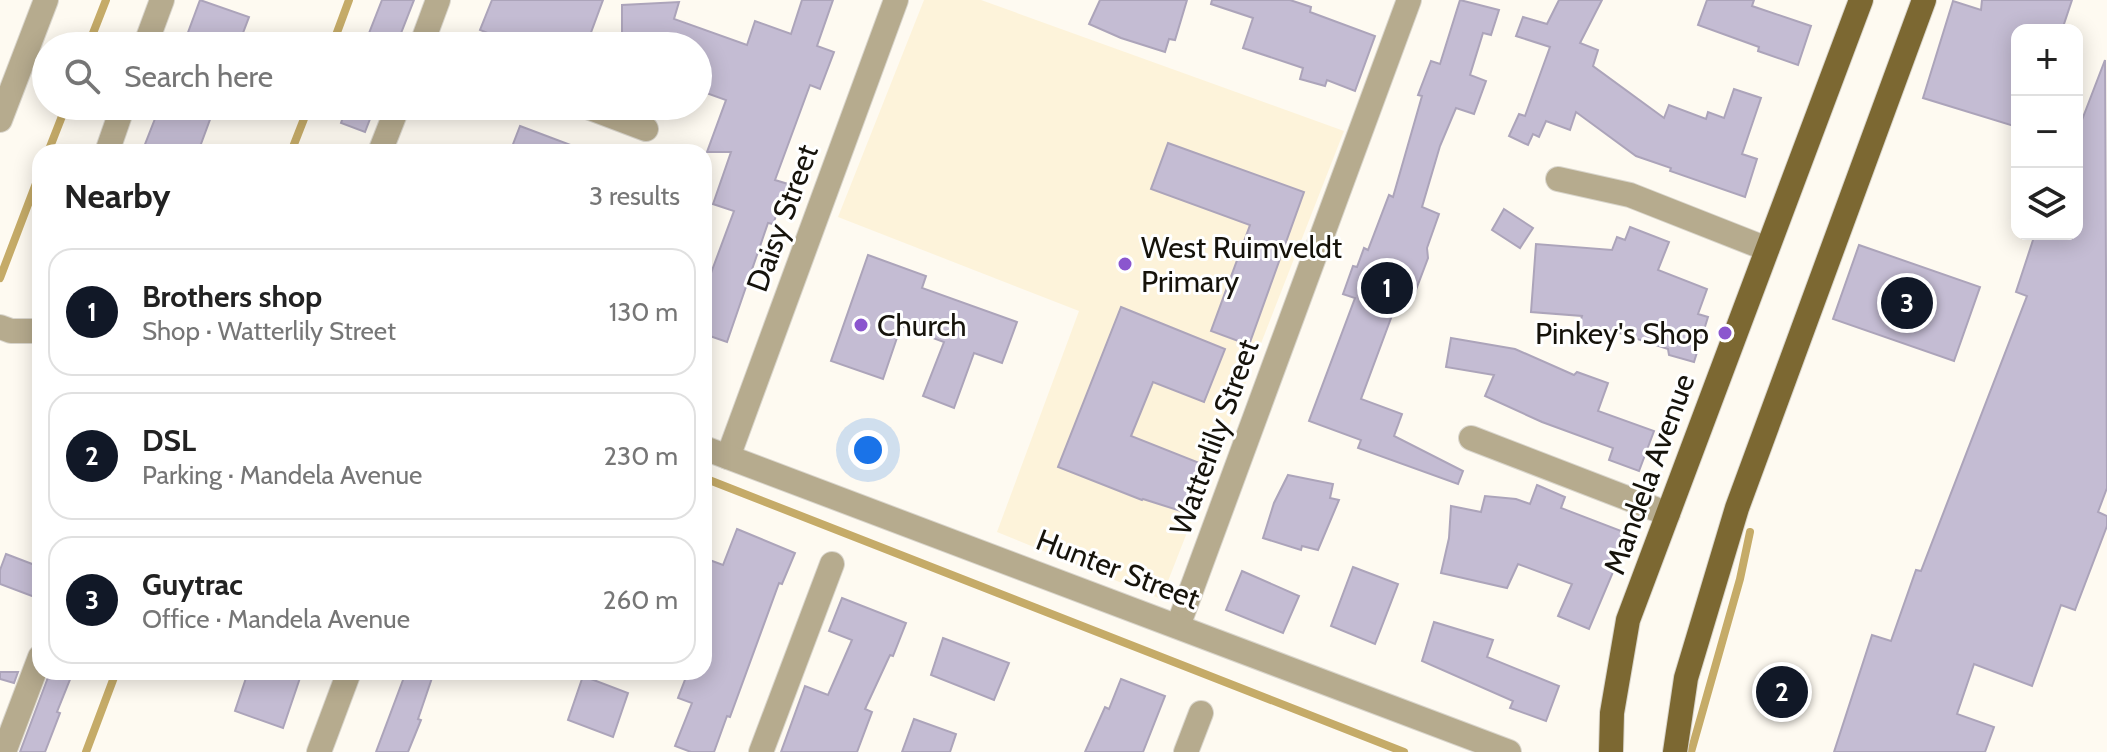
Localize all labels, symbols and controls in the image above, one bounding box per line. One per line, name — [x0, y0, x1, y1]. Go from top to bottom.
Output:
map controls — [2011, 24, 2083, 240]
button: + — [2011, 24, 2083, 96]
search box — [32, 32, 712, 120]
icon: search — [60, 54, 104, 98]
text: Search here — [124, 58, 273, 95]
button: − — [2011, 96, 2083, 168]
street label: Daisy Street — [738, 139, 826, 297]
button: layers — [2011, 168, 2083, 240]
text: Nearby — [64, 175, 171, 217]
text: 3 results — [589, 180, 680, 212]
place label: West Ruimveldt Primary — [1141, 229, 1342, 300]
marker: West Ruimveldt Primary — [1116, 255, 1134, 273]
pin: 1 — [1361, 258, 1413, 318]
pin: 3 — [1881, 273, 1933, 333]
text: Brothers shop — [142, 278, 322, 315]
text: 1 — [87, 296, 97, 328]
text: 130 m — [609, 296, 678, 328]
place label: Church — [877, 307, 966, 344]
text: Shop · Watterlily Street — [142, 315, 396, 347]
place label: Pinkey's Shop — [1535, 315, 1709, 352]
marker: Church — [852, 316, 870, 334]
marker: Pinkey's Shop — [1716, 324, 1734, 342]
street label: Watterlily Street — [1161, 334, 1267, 540]
street label: Mandela Avenue — [1596, 369, 1702, 579]
text: DSL — [142, 422, 196, 459]
your location — [848, 430, 888, 470]
text: 2 — [85, 440, 99, 472]
text: 230 m — [604, 440, 678, 472]
text: Parking · Mandela Avenue — [142, 459, 422, 491]
street label: Hunter Street — [1031, 521, 1205, 617]
text: Guytrac — [142, 566, 243, 603]
text: 3 — [85, 584, 99, 616]
text: 260 m — [603, 584, 678, 616]
text: Office · Mandela Avenue — [142, 603, 410, 635]
pin: 2 — [1756, 662, 1808, 722]

